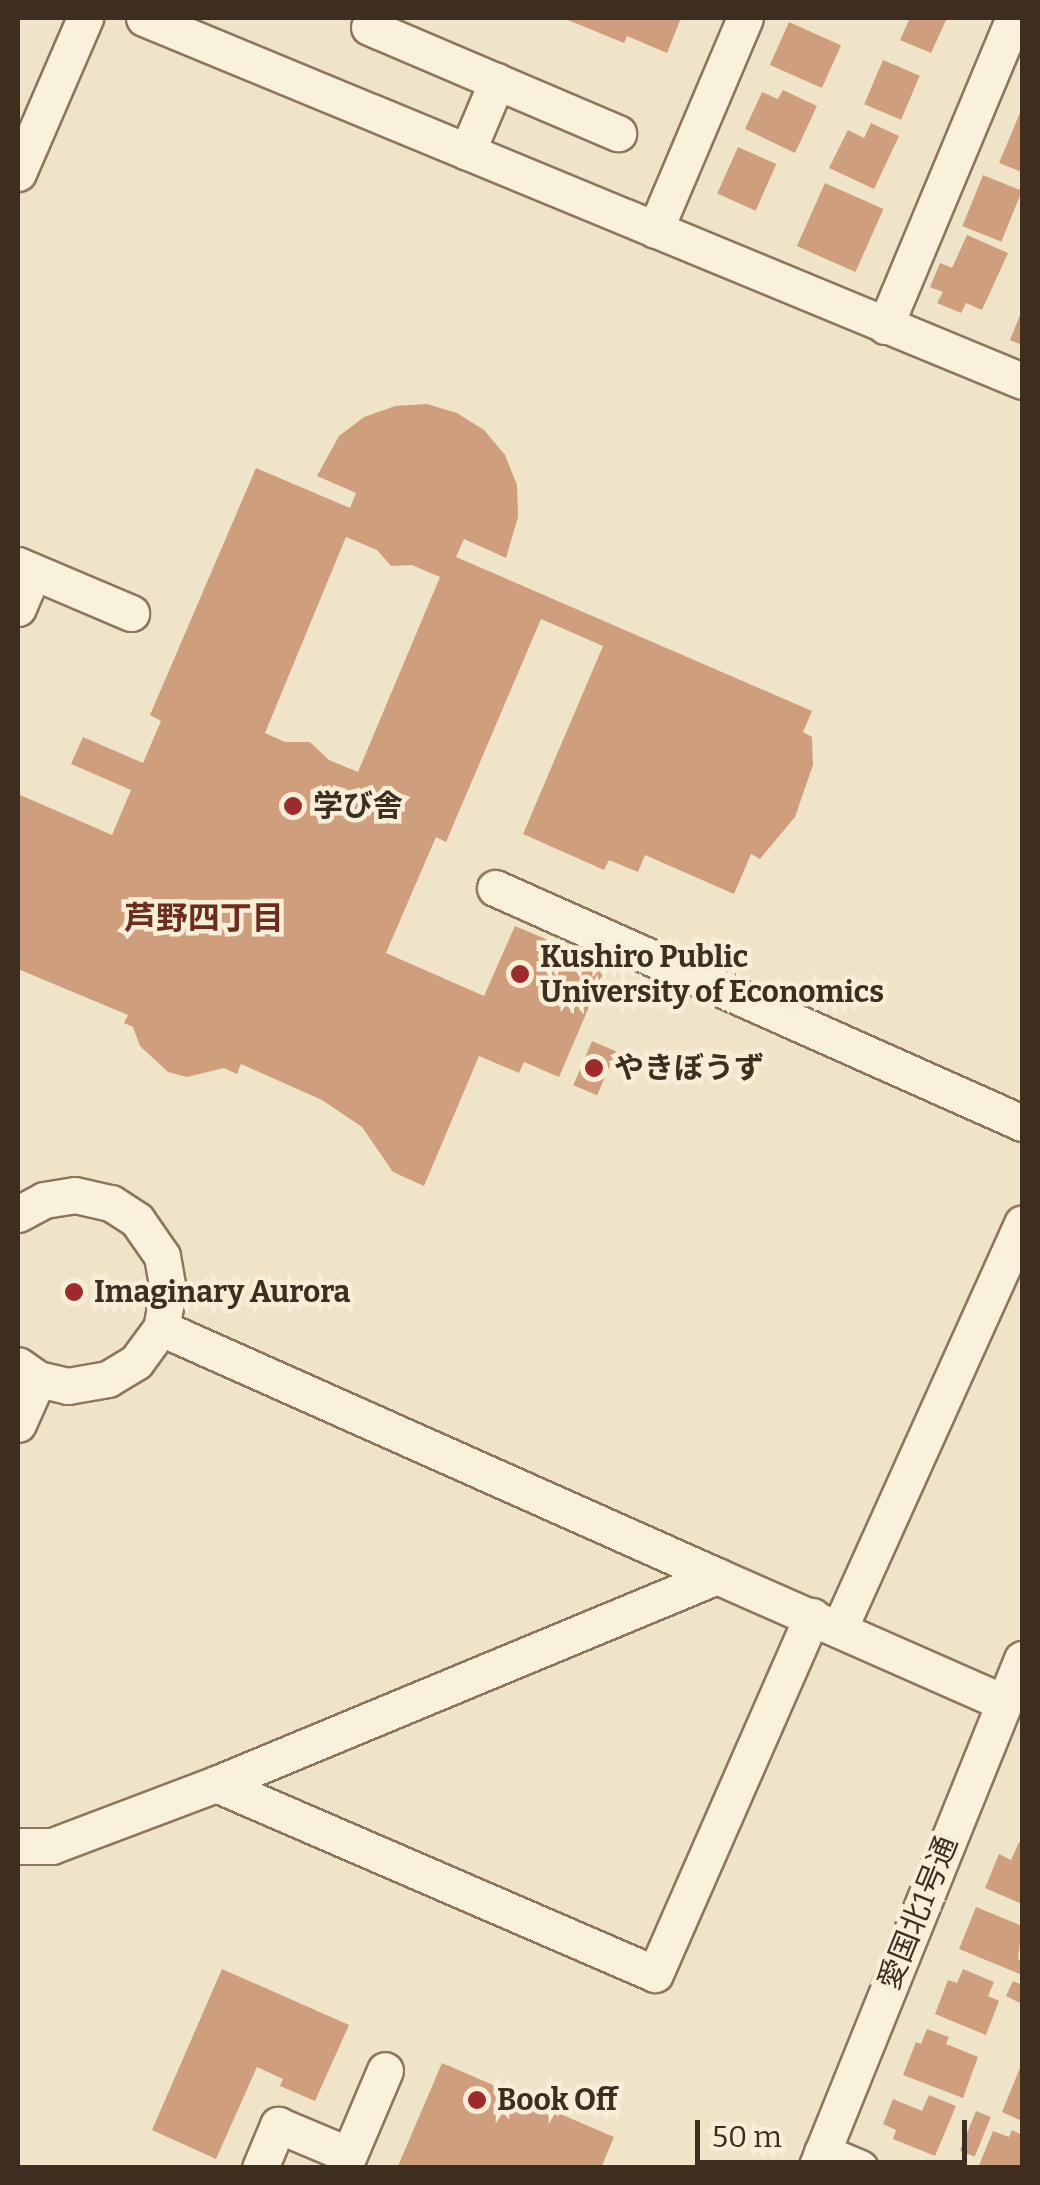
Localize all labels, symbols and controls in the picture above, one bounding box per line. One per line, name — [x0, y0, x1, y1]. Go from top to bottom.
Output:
place label: 学び舎 — [313, 788, 403, 824]
marker: 学び舎 — [282, 795, 304, 817]
district label: 芦野四丁目 — [124, 899, 284, 937]
place label: Kushiro Public University of Economics — [540, 939, 884, 1010]
marker: Kushiro Public University of Economics — [509, 963, 531, 985]
place label: やきぼうず — [614, 1050, 764, 1086]
marker: やきぼうず — [583, 1057, 605, 1079]
place label: Imaginary Aurora — [94, 1274, 350, 1310]
marker: Imaginary Aurora — [63, 1281, 85, 1303]
street label: 愛国北1号通 — [871, 1831, 965, 1995]
place label: Book Off — [497, 2082, 617, 2118]
marker: Book Off — [466, 2089, 488, 2111]
scale bar — [700, 2100, 972, 2162]
text: 50 m — [712, 2119, 782, 2155]

